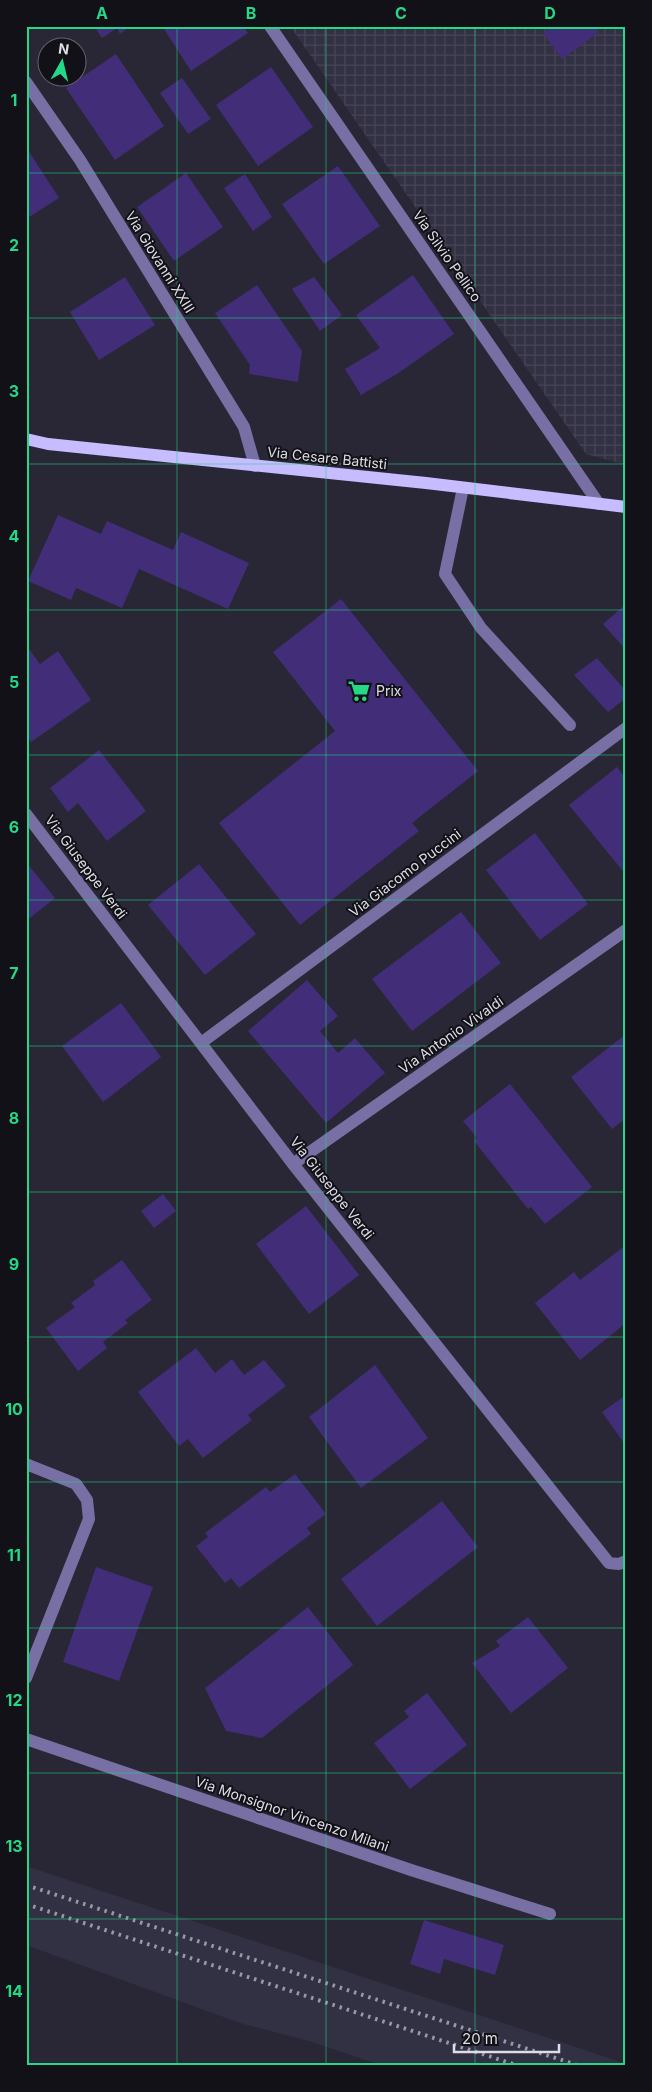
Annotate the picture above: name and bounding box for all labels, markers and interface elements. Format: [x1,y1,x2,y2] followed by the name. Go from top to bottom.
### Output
[96,3,108,23] text: A
[246,3,256,23] text: B
[395,3,407,23] text: C
[544,3,556,23] text: D
[38,38,88,88] north arrow
[57,39,70,58] text: N
[11,90,17,110] text: 1
[410,207,485,305] street label: Via Silvio Pellico
[122,208,199,316] street label: Via Giovanni XXIII
[9,235,19,255] text: 2
[9,381,19,401] text: 3
[266,443,388,472] street label: Via Cesare Battisti
[9,526,20,546] text: 4
[9,672,19,692] text: 5
[346,678,372,704] supermarket icon: Prix
[376,682,402,699] place label: Prix
[42,811,131,922] street label: Via Giuseppe Verdi
[9,817,19,837] text: 6
[345,825,464,920] street label: Via Giacomo Puccini
[9,963,19,983] text: 7
[395,992,506,1077] street label: Via Antonio Vivaldi
[9,1108,19,1128] text: 8
[287,1133,378,1243] street label: Via Giuseppe Verdi
[9,1254,19,1274] text: 9
[5,1399,23,1419] text: 10
[7,1545,21,1565] text: 11
[6,1690,22,1710] text: 12
[193,1772,391,1855] street label: Via Monsignor Vincenzo Milani
[5,1836,23,1856] text: 13
[5,1981,23,2001] text: 14
[454,2022,560,2054] scale bar
[462,2029,498,2048] text: 20 m

